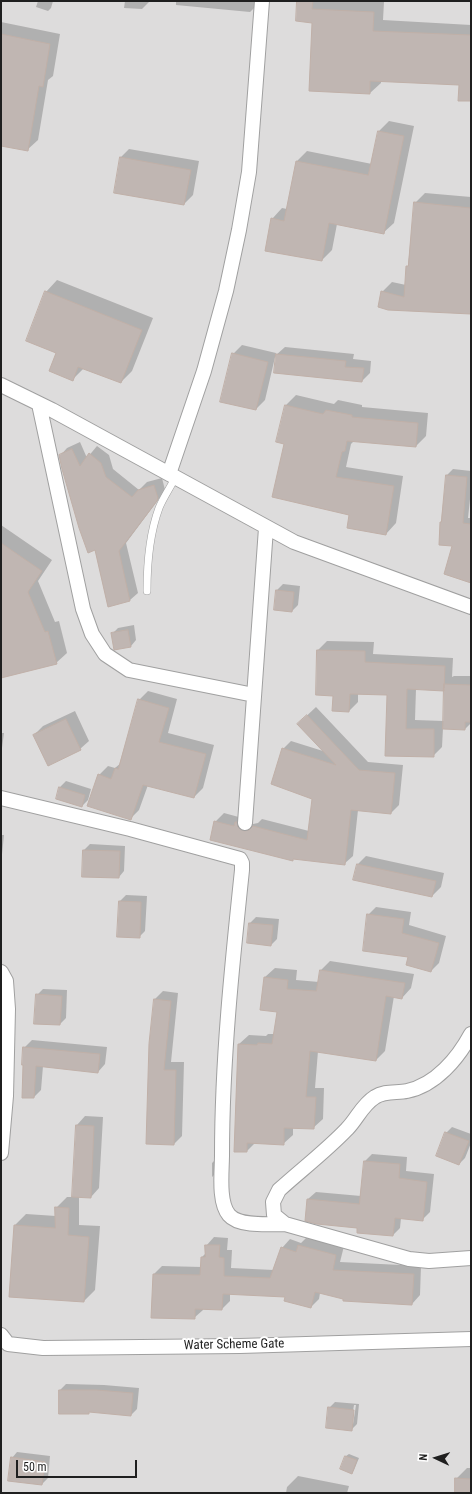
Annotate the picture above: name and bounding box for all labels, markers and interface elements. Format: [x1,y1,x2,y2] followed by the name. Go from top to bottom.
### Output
[184,1336,284,1354] street label: Water Scheme Gate
[416,1438,456,1478] north arrow
[18,1452,139,1478] scale bar
[417,1453,430,1461] text: N
[23,1460,47,1474] text: 50 m

